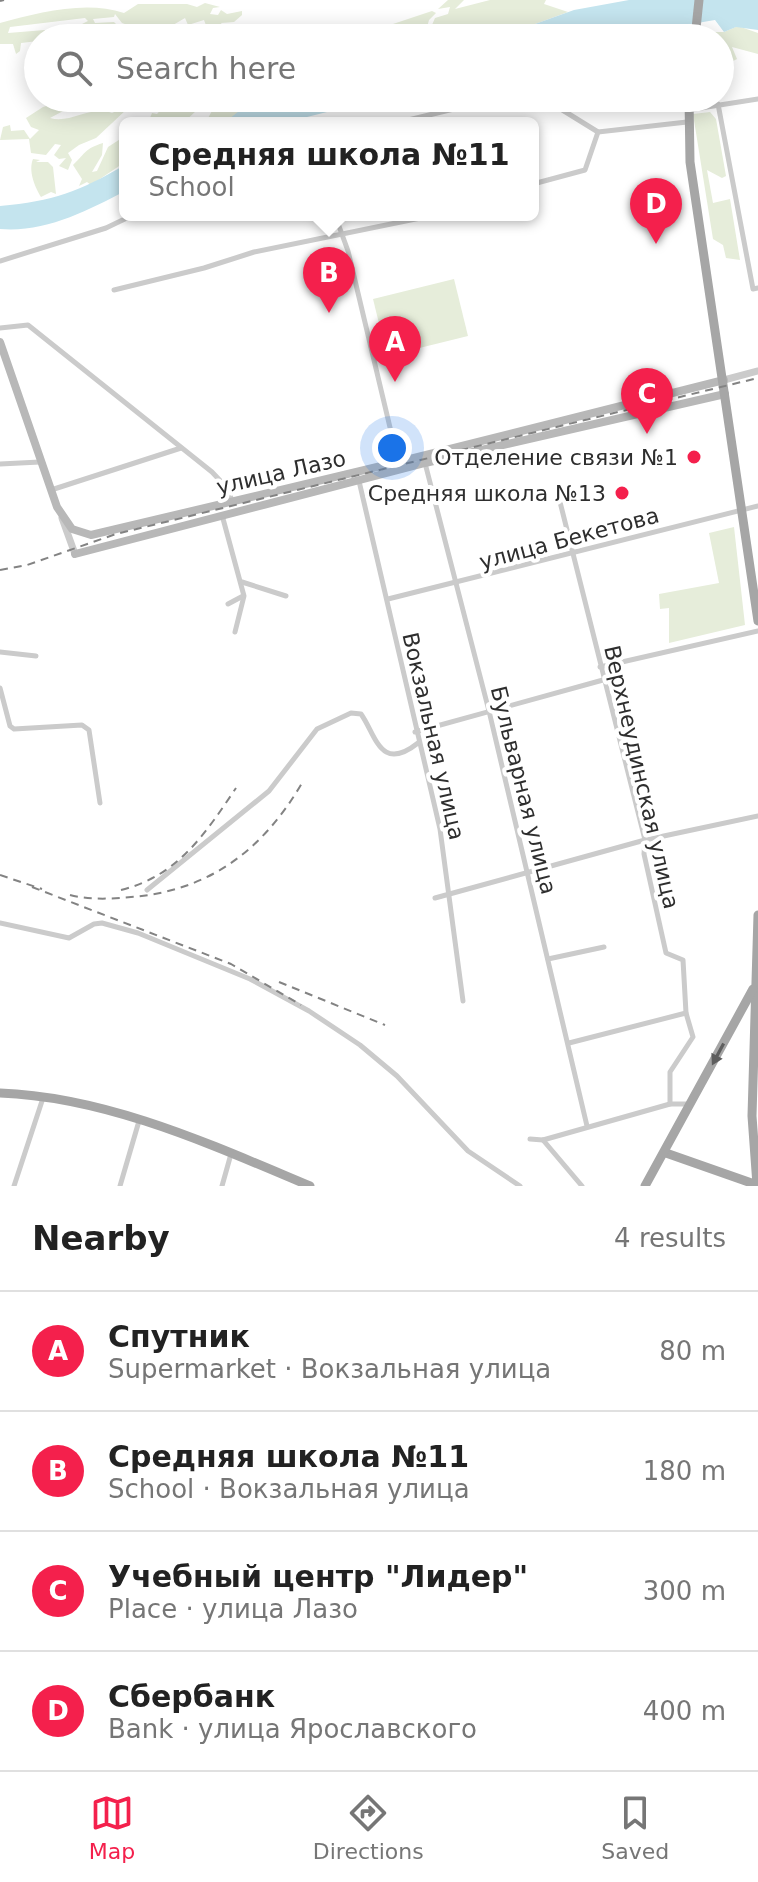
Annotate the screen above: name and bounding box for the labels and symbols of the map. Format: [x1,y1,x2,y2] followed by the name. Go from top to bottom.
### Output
[630,178,682,244] pin: D
[303,247,355,313] pin: B
[369,316,421,382] pin: A
[621,368,673,434] pin: C
[372,428,412,468] your location
[214,445,348,500] street label: улица Лазо
[434,445,678,470] place label: Отделение связи №1
[685,448,703,466] marker: Отделение связи №1
[368,481,606,506] place label: Средняя школа №13
[613,484,631,502] marker: Средняя школа №13
[477,502,662,574] street label: улица Бекетова
[397,630,470,842] street label: Вокзальная улица
[599,643,684,911] street label: Верхнеудинская улица
[486,684,561,897] street label: Бульварная улица
[711,1043,725,1066] one-way arrow

